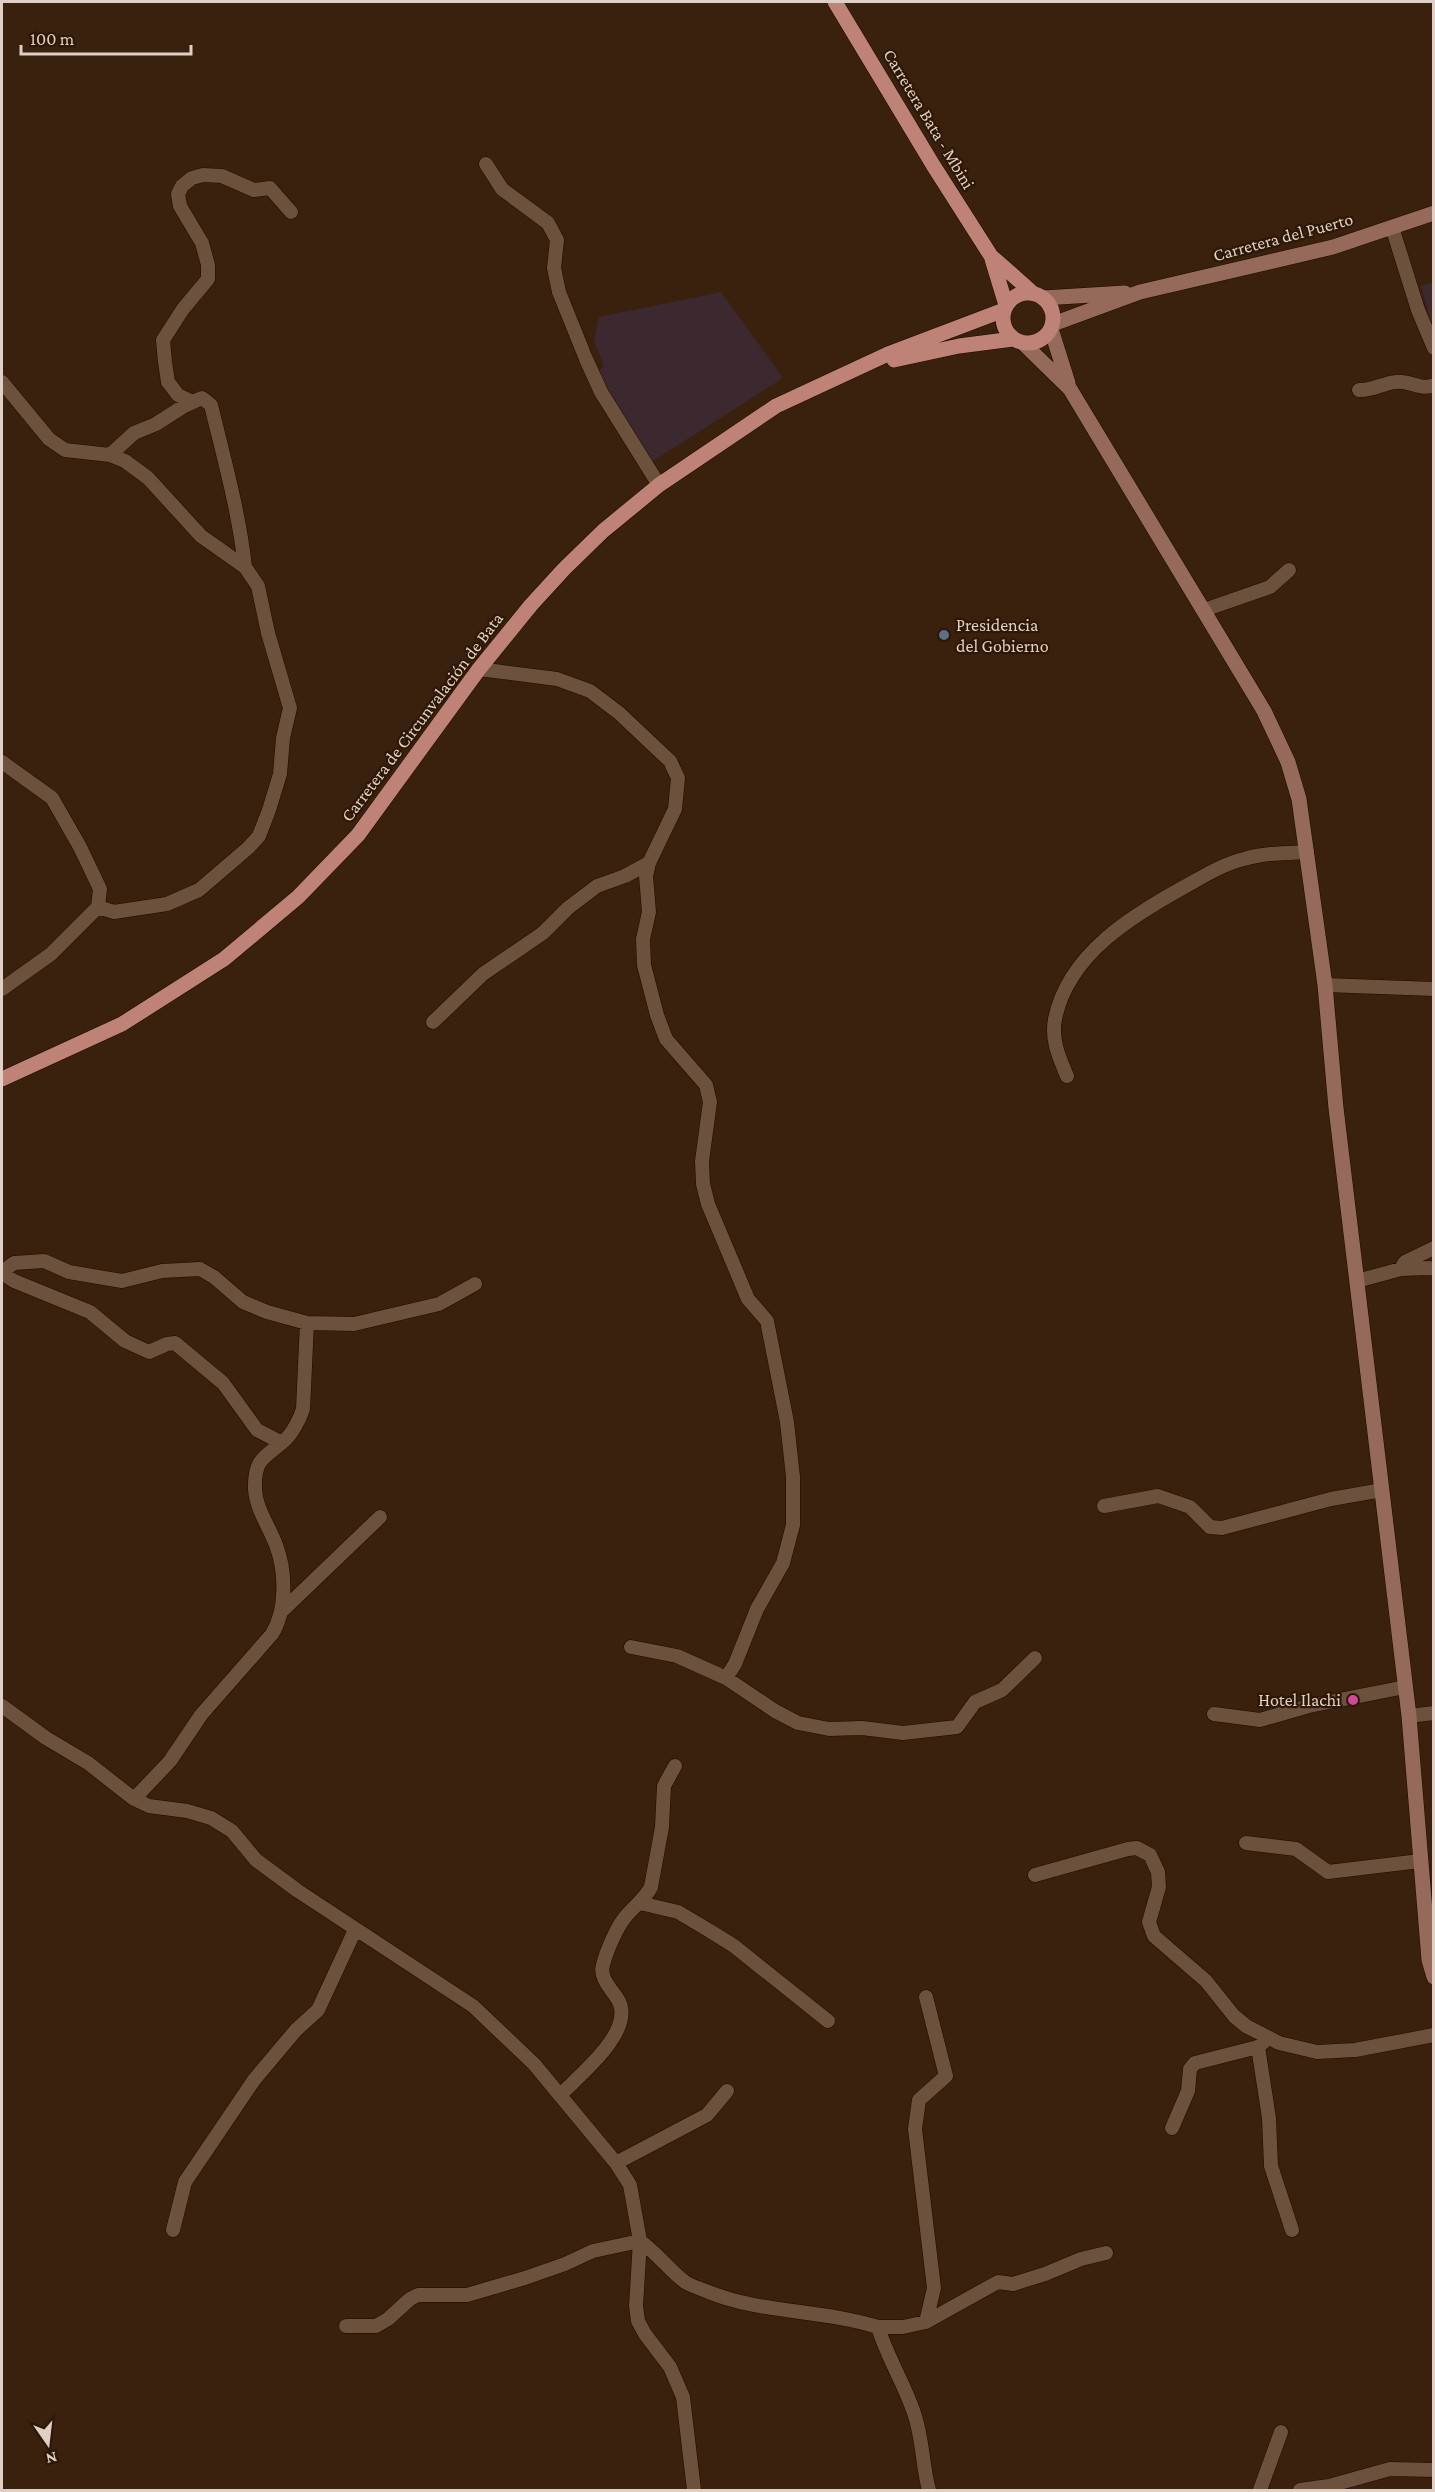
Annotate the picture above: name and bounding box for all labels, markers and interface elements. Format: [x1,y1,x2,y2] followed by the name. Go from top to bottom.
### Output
[21,18,190,56] scale bar
[30,29,75,49] text: 100 m
[879,45,979,193] street label: Carretera Bata - Mbini
[1211,209,1355,265] street label: Carretera del Puerto
[337,609,507,825] street label: Carretera de Circunvalación de Bata
[956,615,1049,656] place label: Presidencia del Gobierno
[937,628,951,642] marker: Presidencia del Gobierno
[1258,1690,1341,1710] place label: Hotel Ilachi
[1346,1693,1360,1707] marker: Hotel Ilachi
[18,2414,78,2474] north arrow
[44,2449,59,2468] text: N

